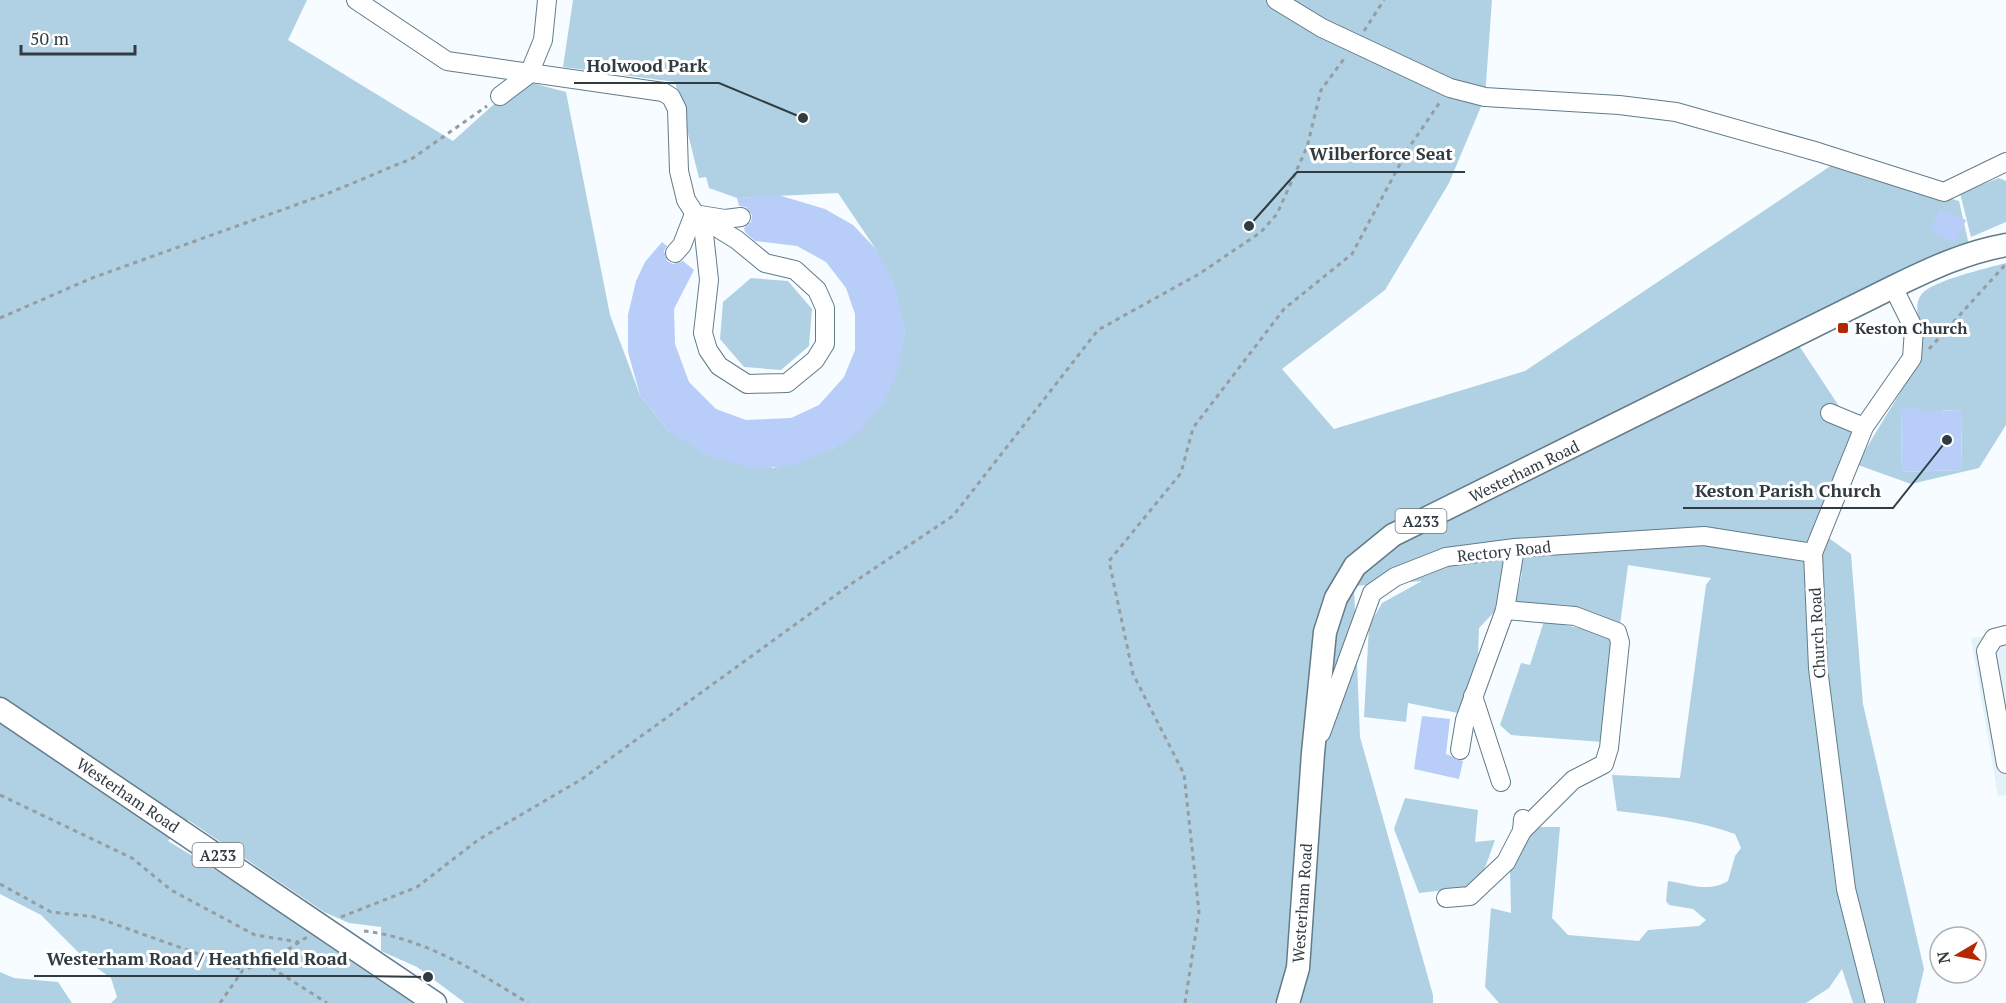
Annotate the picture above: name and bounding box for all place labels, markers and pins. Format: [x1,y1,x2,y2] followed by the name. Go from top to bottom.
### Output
[574,47,719,83] callout: Holwood Park
[1297,136,1465,172] callout: Wilberforce Seat
[1855,317,1968,339] place label: Keston Church
[1836,321,1850,335] marker: Keston Church
[1683,472,1893,508] callout: Keston Parish Church
[34,940,359,976] callout: Westerham Road / Heathfield Road

